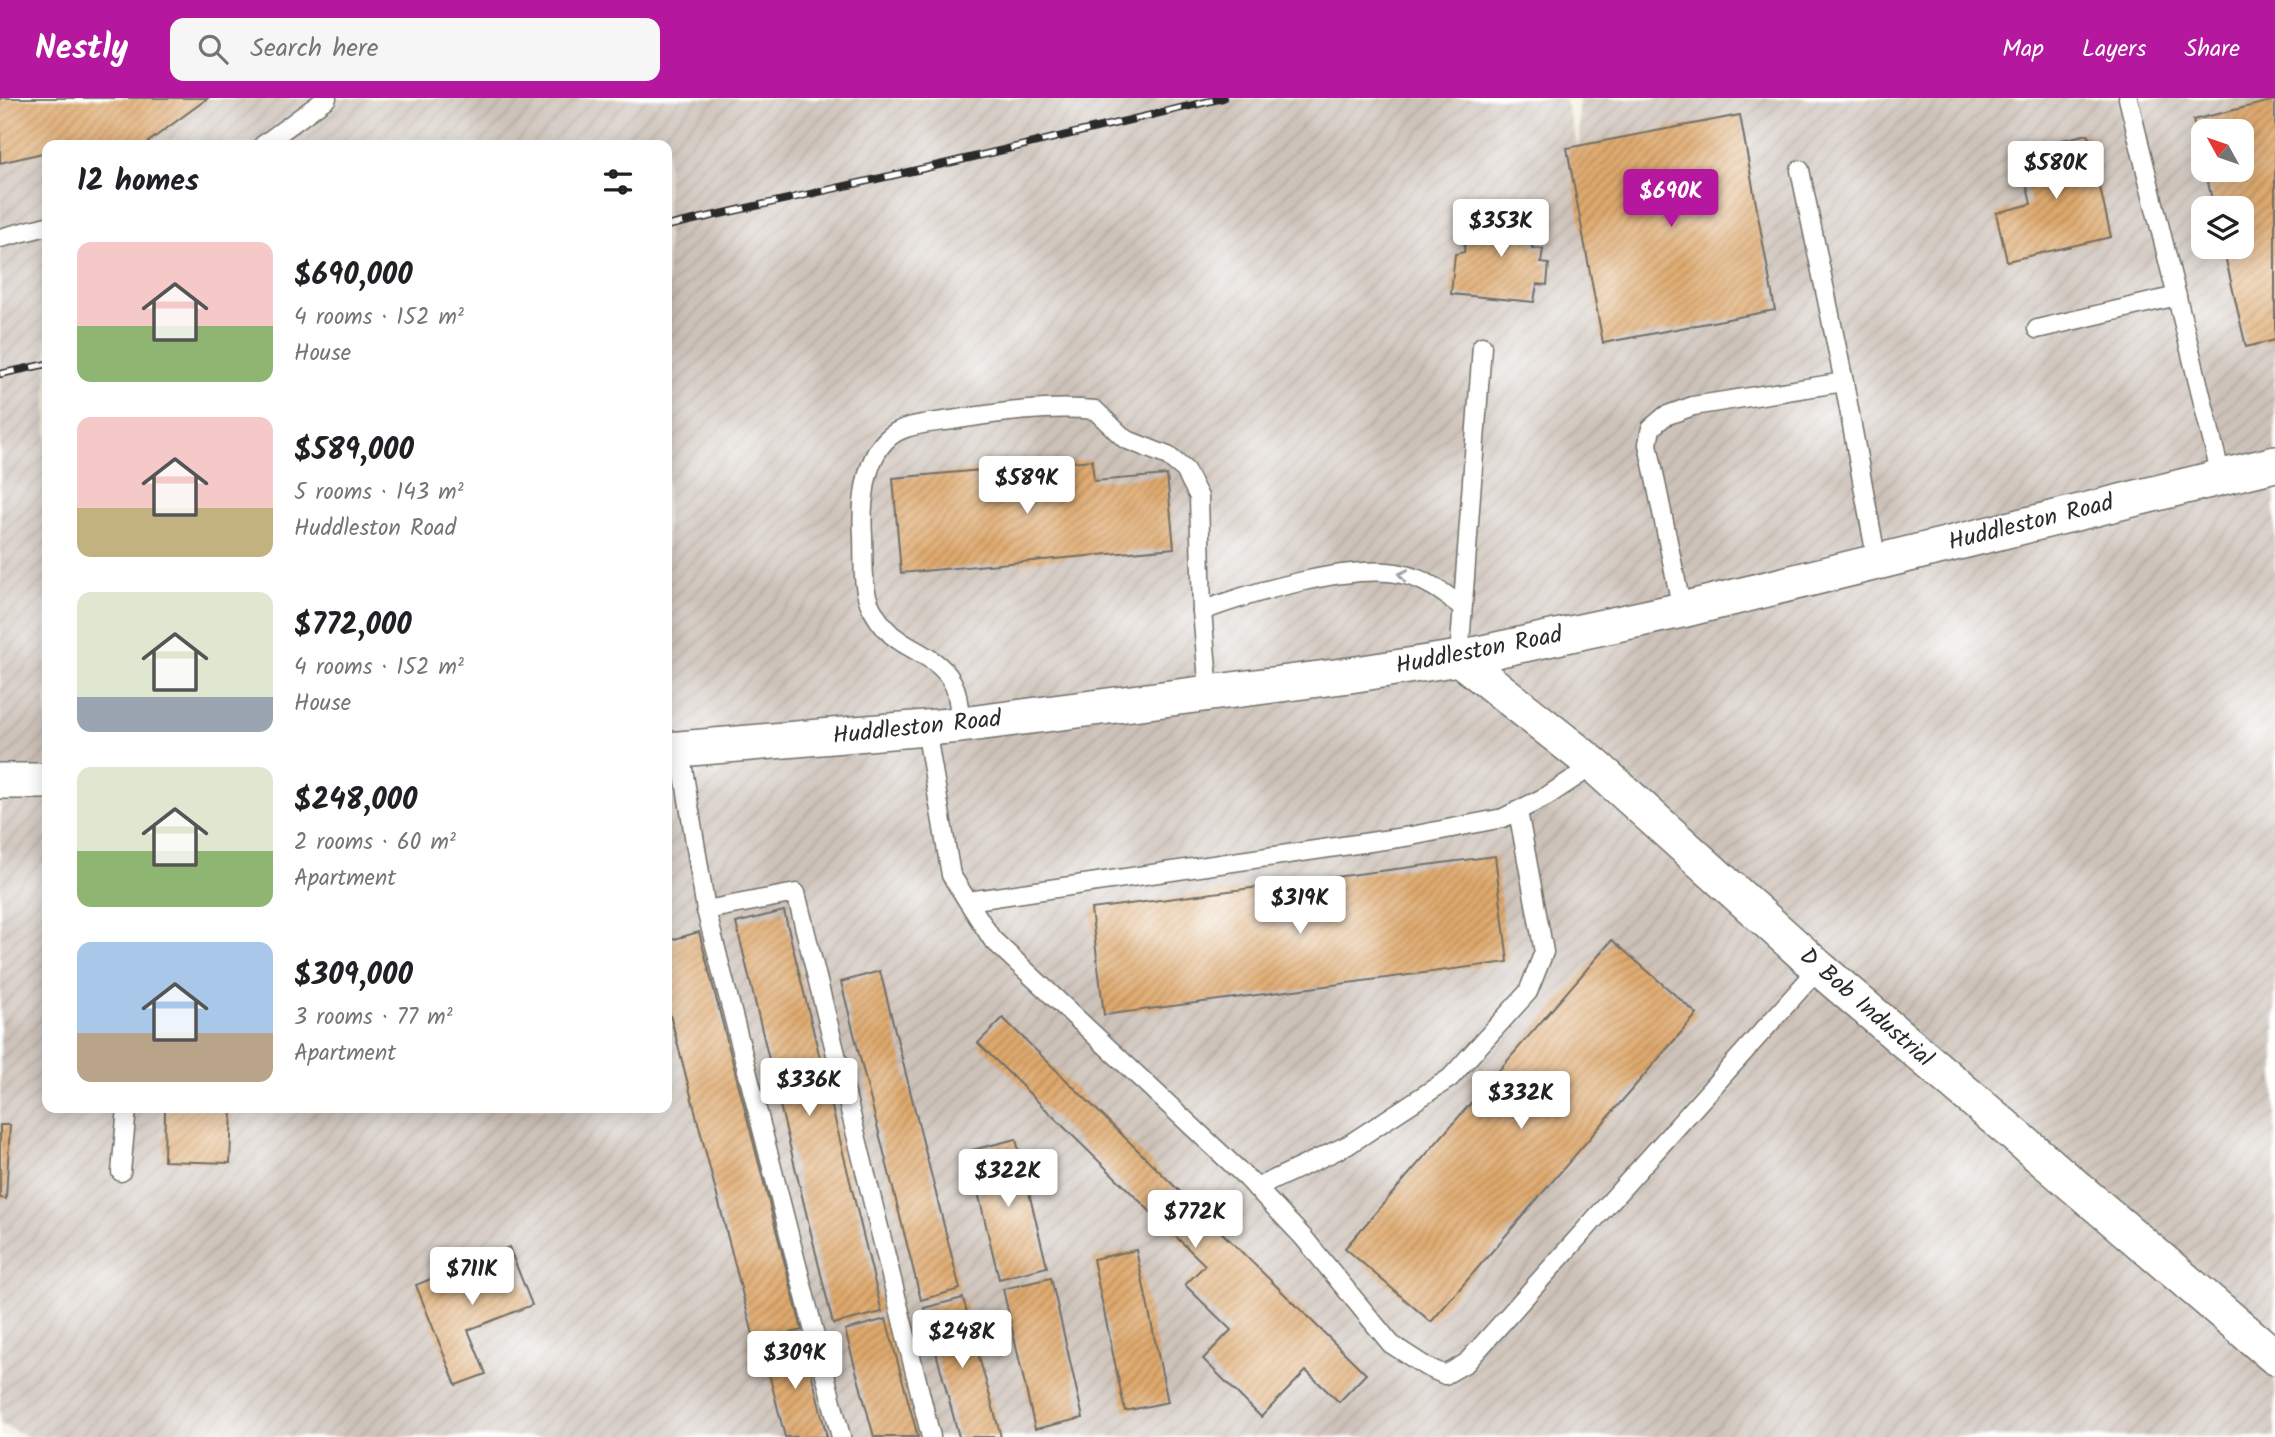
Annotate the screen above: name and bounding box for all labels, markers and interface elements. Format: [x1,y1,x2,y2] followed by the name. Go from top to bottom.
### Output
[170,18,660,81] search box
[35,23,128,76] text: Nestly
[250,28,378,70] text: Search here
[194,30,232,68] icon: search
[2002,30,2044,69] text: Map
[2082,30,2146,69] text: Layers
[2184,30,2240,69] text: Share
[2191,119,2254,182] north arrow
[2191,119,2254,259] map controls
[2007,141,2105,201] pin: $580K
[2024,146,2088,182] text: $580K
[77,158,199,206] text: 12 homes
[599,163,637,201] icon: filters
[1622,170,1720,229] pin: $690K
[1639,174,1703,210] text: $690K
[2191,196,2254,259] button: layers
[1452,200,1550,259] pin: $353K
[1469,204,1533,240] text: $353K
[294,252,413,300] text: $690,000
[133,270,217,354] icon: home
[294,300,464,336] text: 4 rooms · 152 m²
[294,336,351,372] text: House
[294,427,414,475] text: $589,000
[133,445,217,529] icon: home
[978,456,1076,516] pin: $589K
[995,461,1059,497] text: $589K
[294,475,464,511] text: 5 rooms · 143 m²
[1944,483,2119,562] street label: Huddleston Road
[294,511,456,547] text: Huddleston Road
[1397,569,1409,584] one-way arrow
[294,602,412,650] text: $772,000
[1392,616,1567,686] street label: Huddleston Road
[133,620,217,704] icon: home
[294,650,464,686] text: 4 rooms · 152 m²
[294,686,351,722] text: House
[831,700,1004,756] street label: Huddleston Road
[294,777,417,825] text: $248,000
[133,795,217,879] icon: home
[294,825,456,861] text: 2 rooms · 60 m²
[294,861,396,897] text: Apartment
[1251,876,1349,936] pin: $319K
[1271,881,1329,917] text: $319K
[1790,938,1942,1078] street label: D Bob Industrial
[294,952,413,1000] text: $309,000
[133,970,217,1054] icon: home
[294,1000,453,1036] text: 3 rooms · 77 m²
[294,1036,396,1072] text: Apartment
[760,1058,858,1118] pin: $336K
[776,1063,842,1099] text: $336K
[1472,1072,1570,1131] pin: $332K
[1488,1076,1554,1112] text: $332K
[959,1150,1057,1209] pin: $322K
[975,1154,1041,1190] text: $322K
[1146,1190,1244,1250] pin: $772K
[1164,1195,1226,1231] text: $772K
[423,1248,521,1307] pin: $711K
[446,1252,498,1288] text: $711K
[913,1310,1011,1370] pin: $248K
[929,1315,995,1351] text: $248K
[746,1332,844,1391] pin: $309K
[763,1336,827,1372] text: $309K

